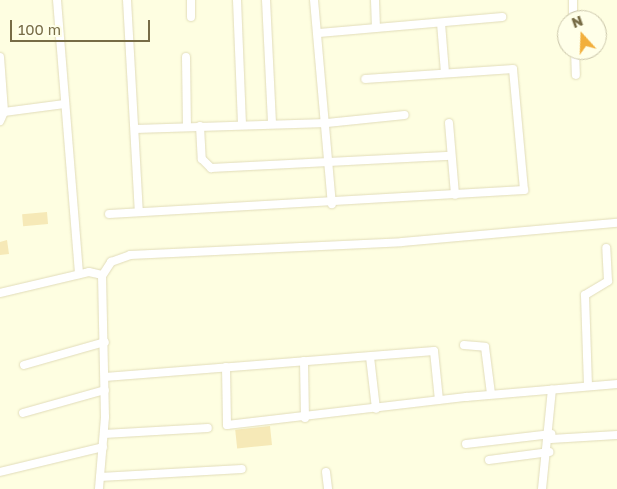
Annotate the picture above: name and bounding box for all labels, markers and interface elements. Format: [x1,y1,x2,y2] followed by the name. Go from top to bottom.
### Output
[12,10,152,42] scale bar
[557,10,607,60] north arrow
[569,12,585,31] text: N
[18,20,61,38] text: 100 m

